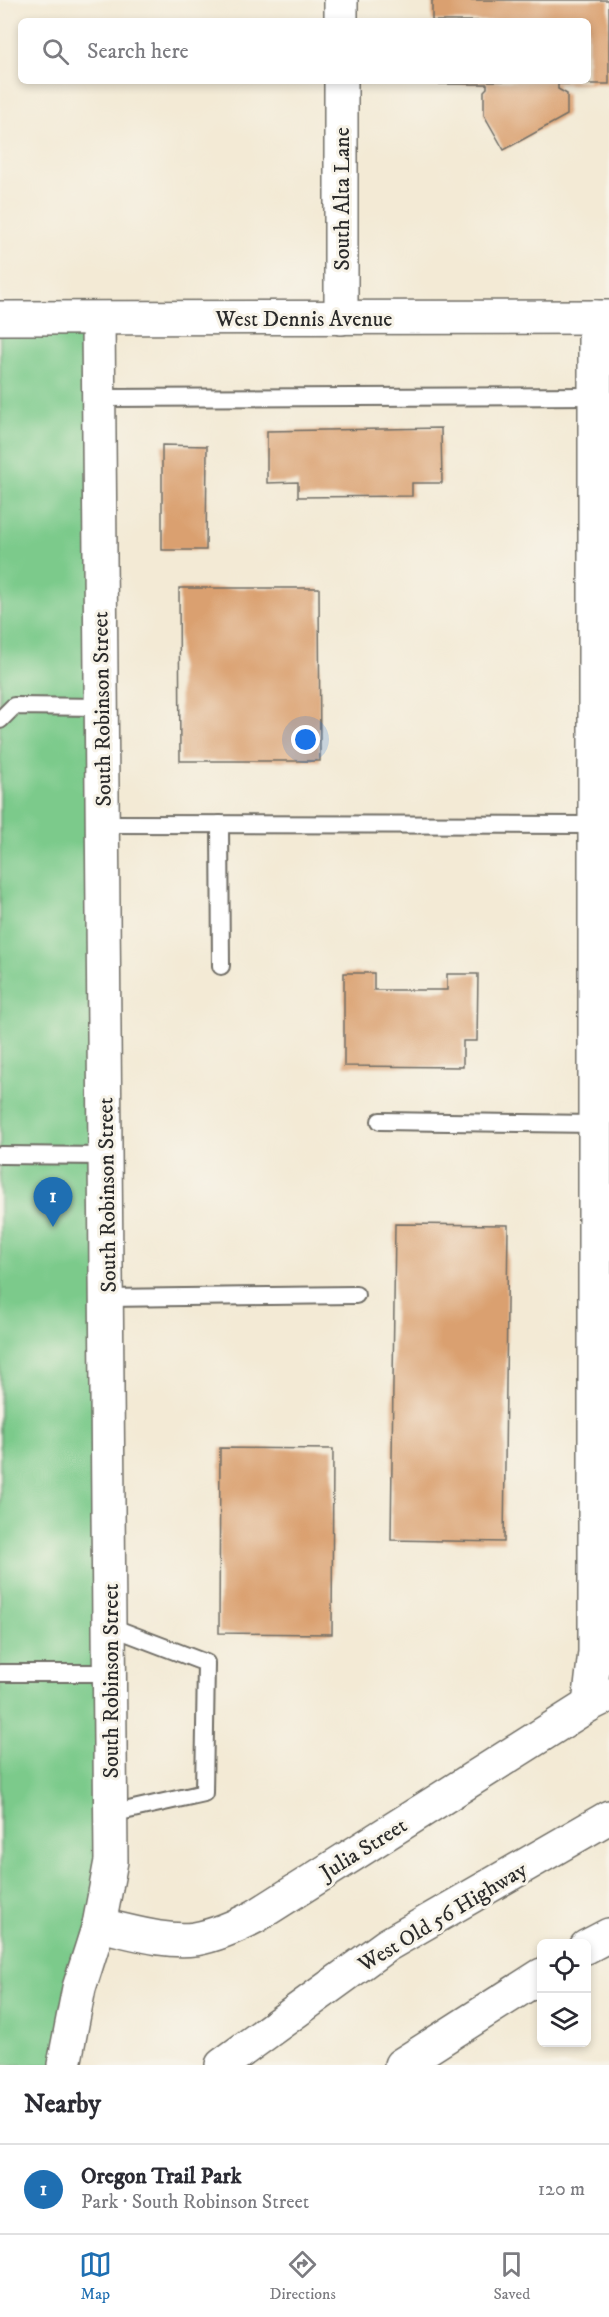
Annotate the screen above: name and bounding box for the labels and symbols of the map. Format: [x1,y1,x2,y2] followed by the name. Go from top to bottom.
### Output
[329,127,356,271] street label: South Alta Lane
[215,306,392,333] street label: West Dennis Avenue
[87,611,118,807] street label: South Robinson Street
[291,725,320,754] your location
[92,1097,123,1293] street label: South Robinson Street
[34,1178,72,1227] pin: 1
[98,1583,125,1779] street label: South Robinson Street
[314,1812,412,1888] street label: Julia Street
[353,1856,533,1979] street label: West Old 56 Highway

